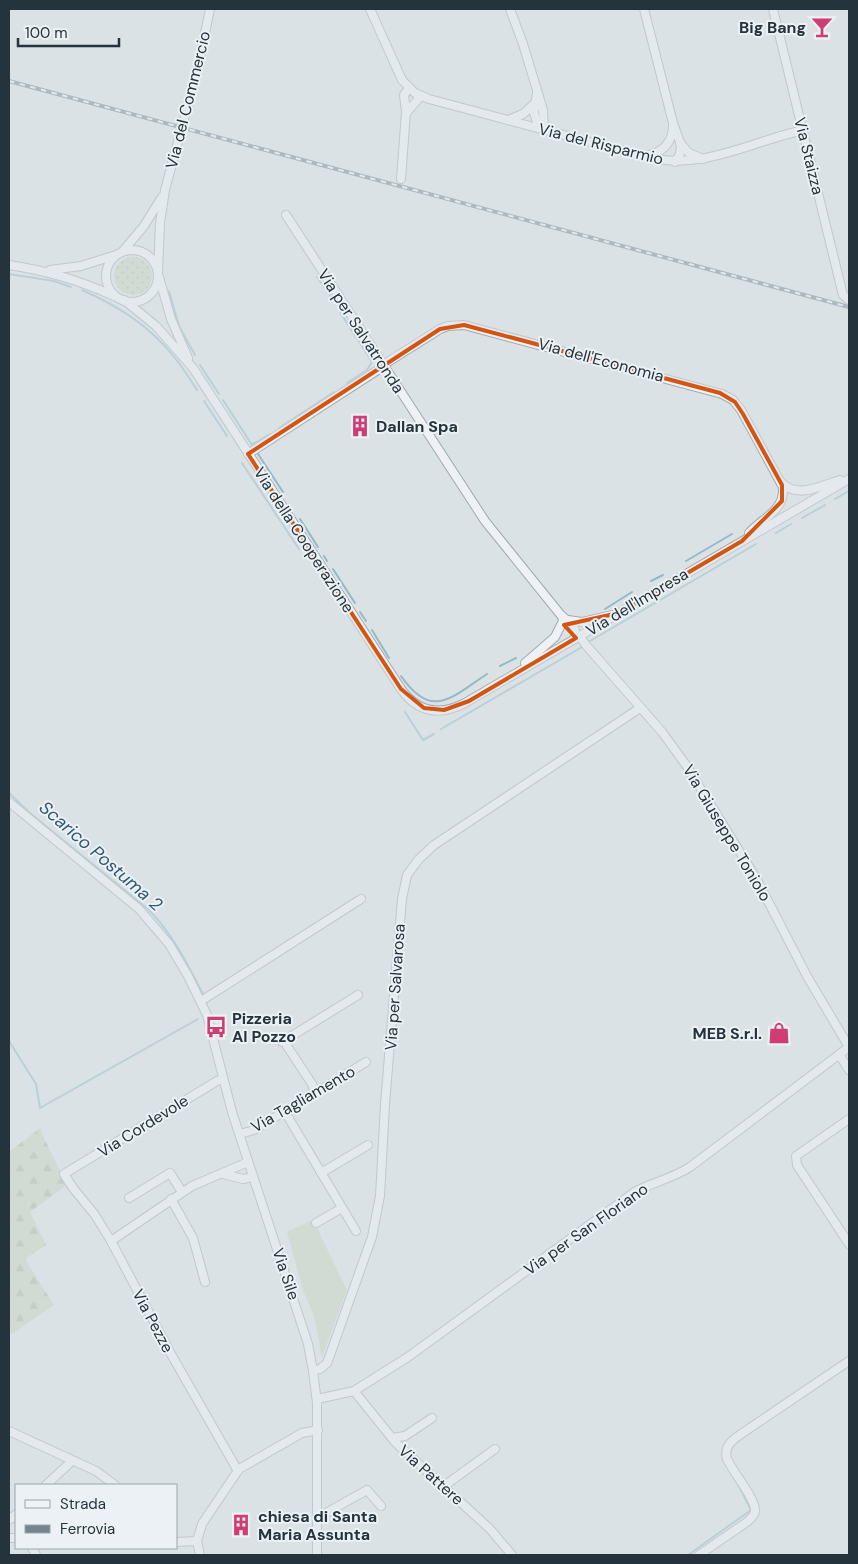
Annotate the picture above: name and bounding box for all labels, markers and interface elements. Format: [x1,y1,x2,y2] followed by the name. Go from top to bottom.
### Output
[809,14,835,40] bar icon: Big Bang
[18,15,119,47] scale bar
[739,17,806,38] place label: Big Bang
[25,23,68,43] text: 100 m
[161,29,215,171] street label: Via del Commercio
[789,115,829,197] street label: Via Staizza
[536,118,666,170] street label: Via del Risparmio
[313,265,409,397] street label: Via per Salvatronda
[536,333,666,387] street label: Via dell'Economia
[347,413,373,439] building icon: Dallan Spa
[376,416,458,437] place label: Dallan Spa
[249,463,359,617] street label: Via della Cooperazione
[582,563,692,641] street label: Via dell'Impresa
[678,761,776,905] street label: Via Giuseppe Toniolo
[34,796,168,916] water label: Scarico Postuma 2
[380,923,410,1051] street label: Via per Salvarosa
[232,1008,296,1047] place label: Pizzeria Al Pozzo
[203,1014,229,1040] bus stop icon: Pizzeria Al Pozzo
[766,1020,792,1046] shop icon: MEB S.r.l.
[693,1023,762,1044] place label: MEB S.r.l.
[247,1061,359,1137] street label: Via Tagliamento
[94,1090,192,1162] street label: Via Cordevole
[520,1178,652,1280] street label: Via per San Floriano
[267,1245,305,1303] street label: Via Sile
[127,1286,179,1356] street label: Via Pezze
[394,1440,468,1510] street label: Via Pattere
[15,1484,178,1549] legend
[60,1494,106,1514] text: Strada
[258,1506,377,1545] place label: chiesa di Santa Maria Assunta
[228,1512,254,1538] building icon: chiesa di Santa Maria Assunta
[60,1519,115,1539] text: Ferrovia

